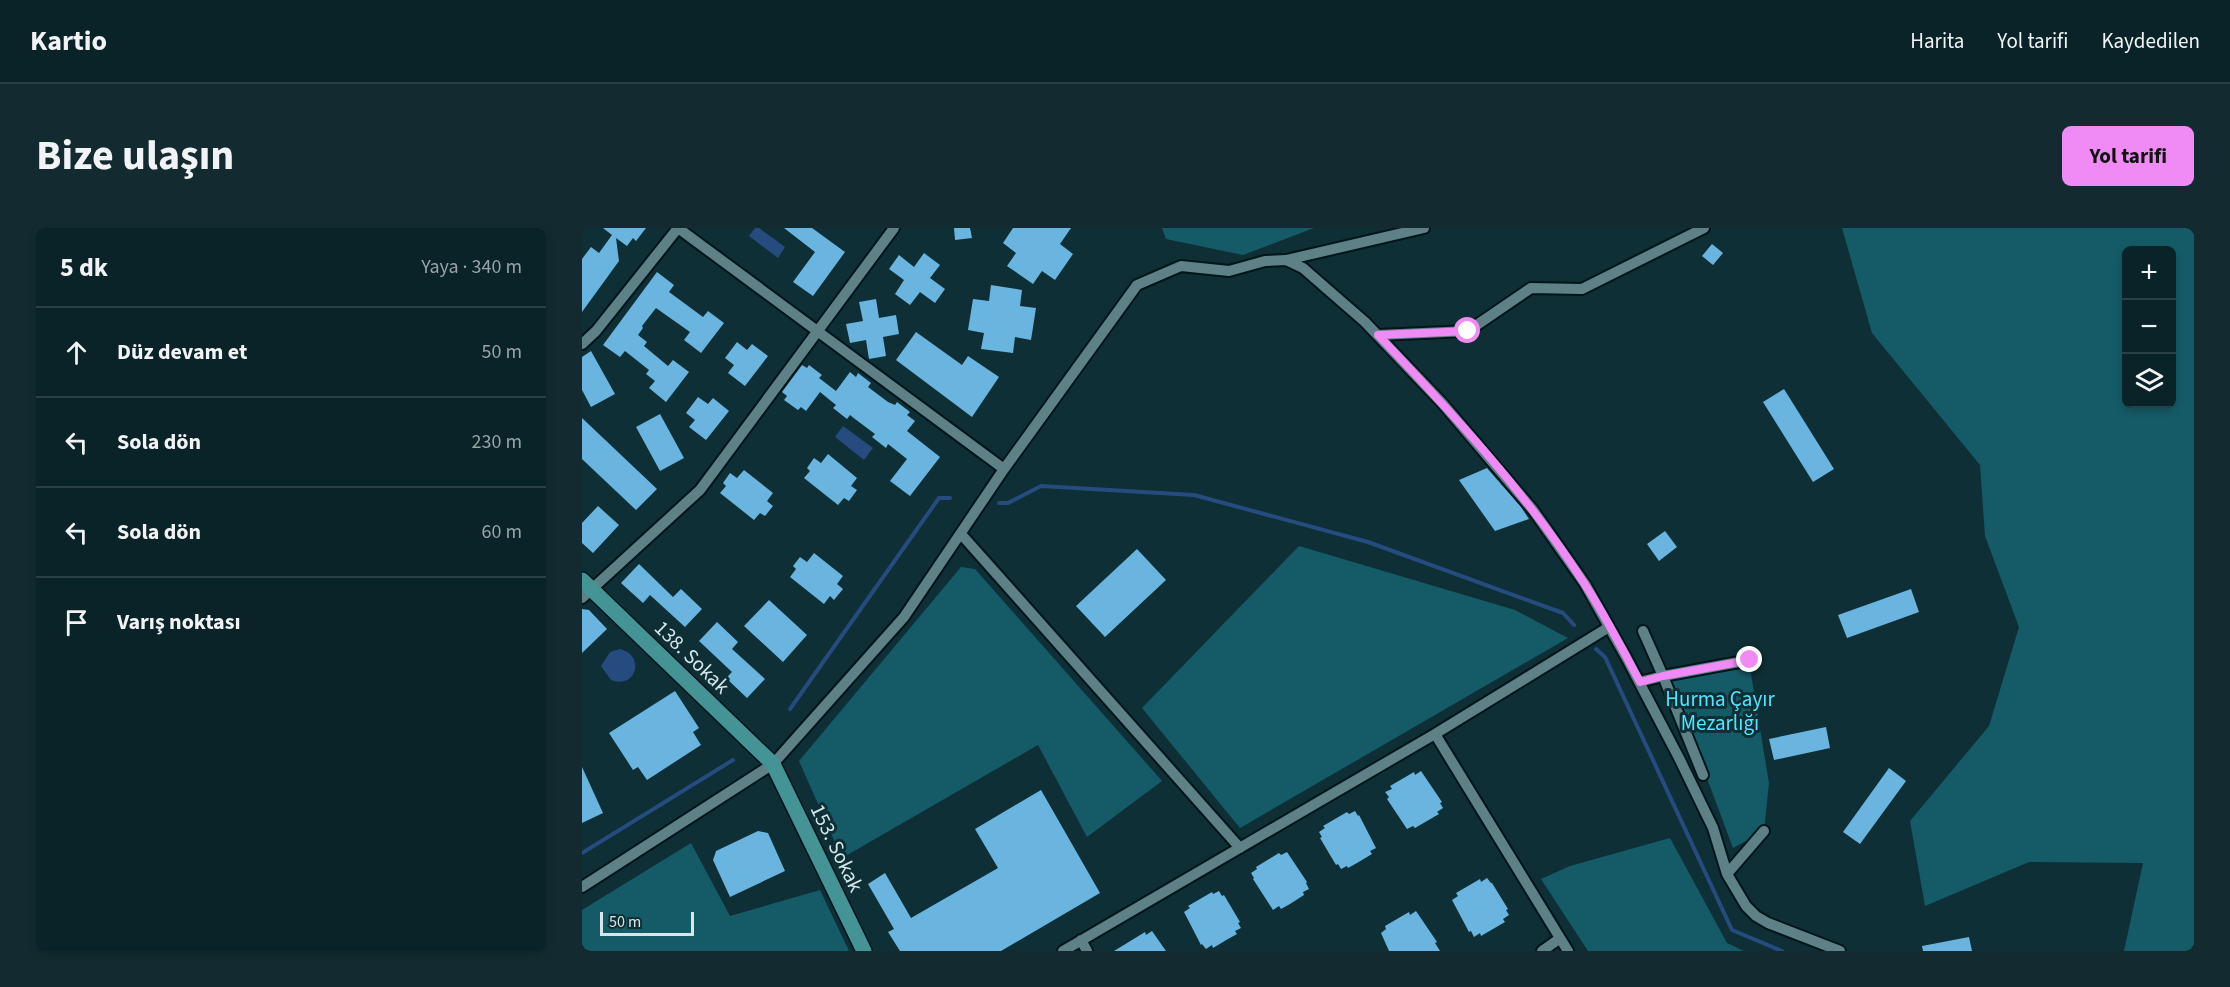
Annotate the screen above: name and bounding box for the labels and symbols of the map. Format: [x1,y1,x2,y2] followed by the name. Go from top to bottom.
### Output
[1454,317,1480,343] route start
[648,613,737,701] street label: 138. Sokak
[1736,646,1762,672] route end
[1665,684,1775,738] park label: Hurma Çayır Mezarlığı
[803,799,871,898] street label: 153. Sokak
[600,909,694,936] scale bar

